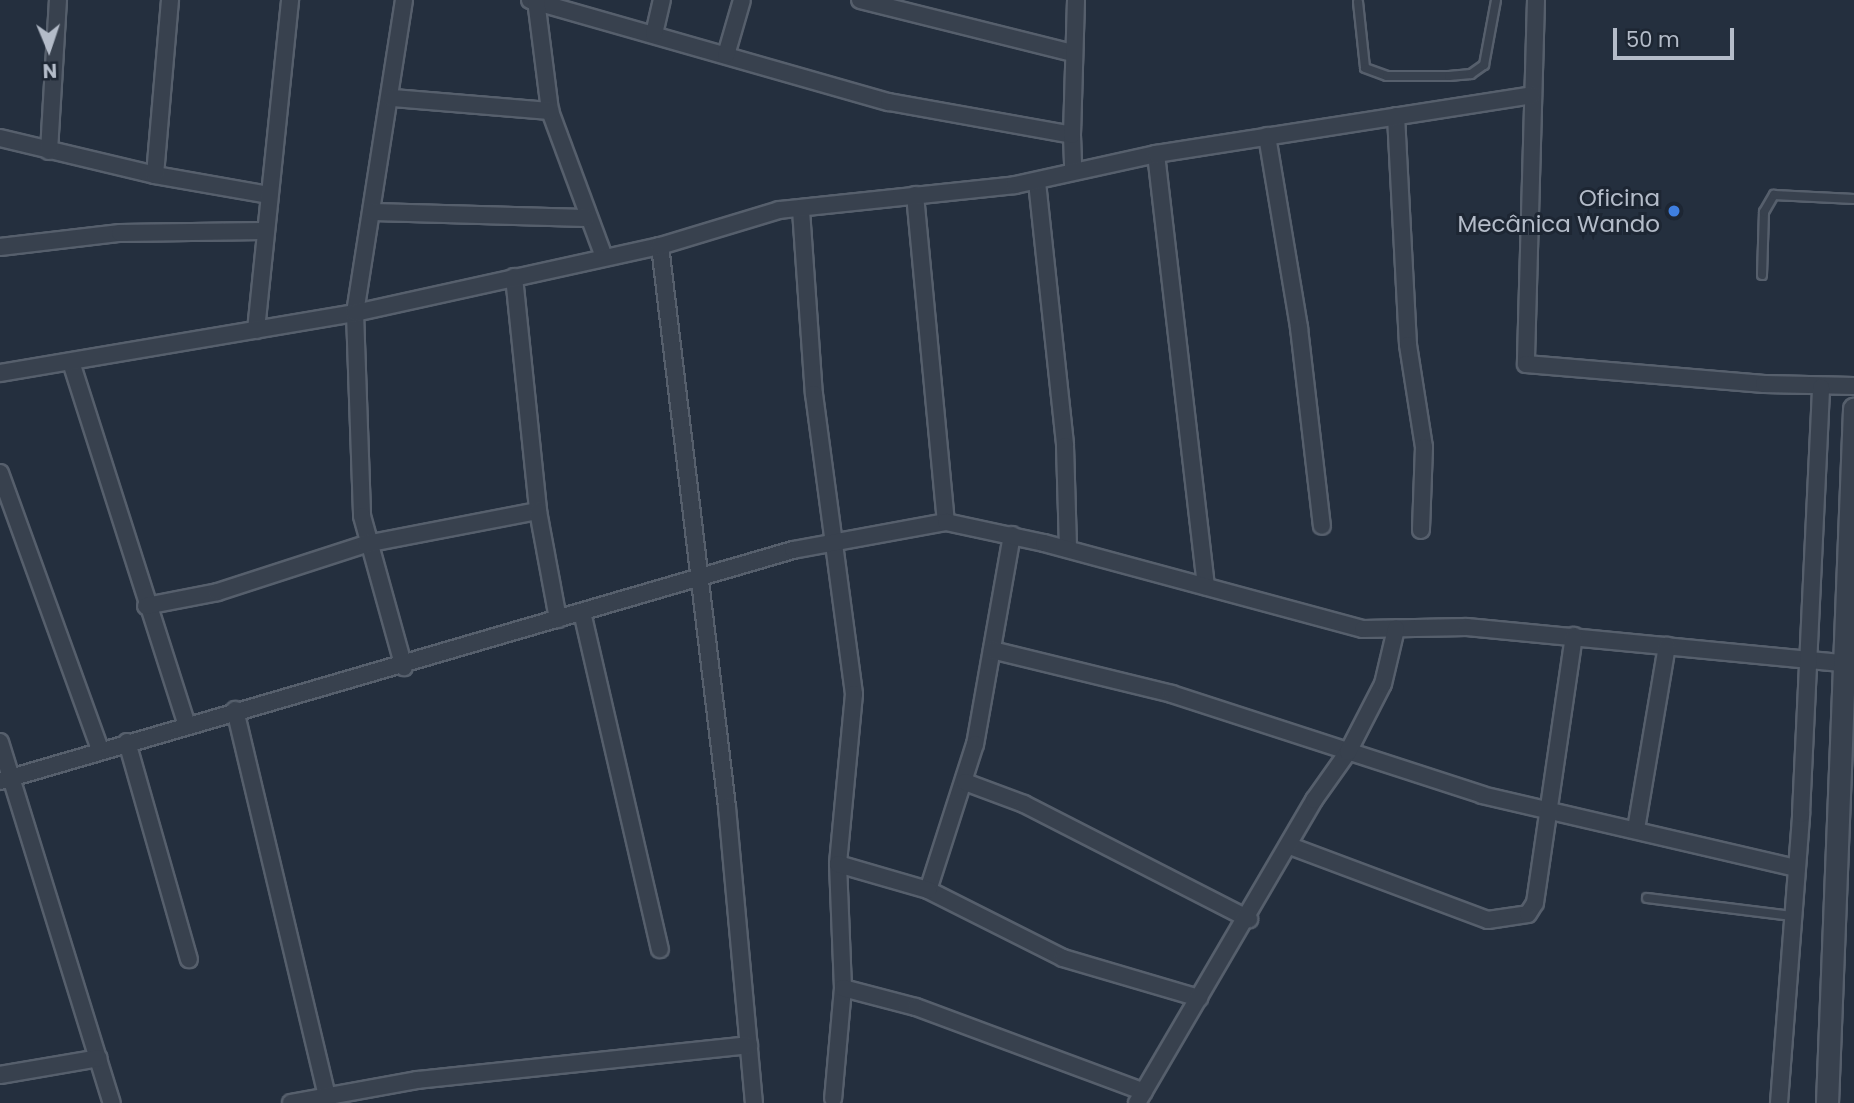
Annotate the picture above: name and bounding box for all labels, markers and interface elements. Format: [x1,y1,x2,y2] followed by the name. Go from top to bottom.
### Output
[14,14,84,84] north arrow
[1616,14,1737,58] scale bar
[1626,25,1680,54] text: 50 m
[42,57,57,84] text: N
[1457,184,1660,238] place label: Oficina Mecânica Wando
[1666,203,1682,219] marker: Oficina Mecânica Wando

